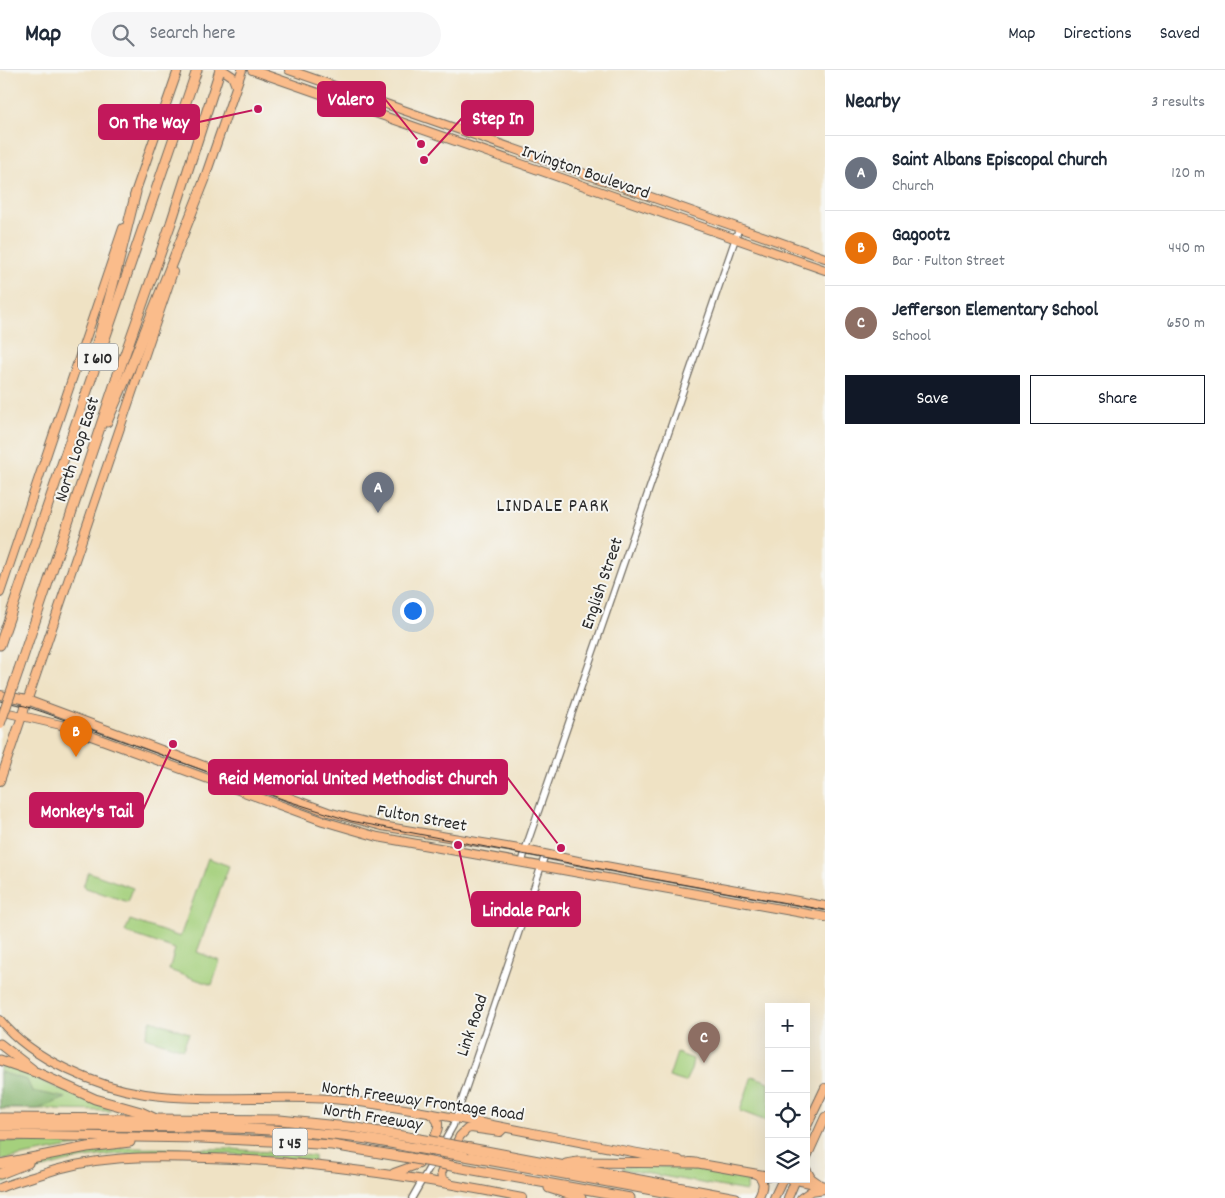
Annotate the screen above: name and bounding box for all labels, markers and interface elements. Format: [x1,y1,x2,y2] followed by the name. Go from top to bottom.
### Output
[91,12,441,57] search box
[25,18,61,52] text: Map
[109,21,137,49] icon: search
[149,21,235,48] text: Search here
[1008,22,1035,47] text: Map
[1063,22,1132,47] text: Directions
[1160,22,1200,47] text: Saved
[318,82,385,116] callout: Valero
[328,88,375,115] text: Valero
[845,88,900,118] text: Nearby
[1151,91,1205,114] text: 3 results
[462,101,533,135] callout: Step In
[99,105,199,139] callout: On The Way
[472,107,524,134] text: Step In
[109,111,191,138] text: On The Way
[518,140,653,207] street label: Irvington Boulevard
[892,148,1107,175] text: Saint Albans Episcopal Church
[857,162,865,185] text: A
[1171,162,1205,185] text: 120 m
[892,175,934,198] text: Church
[892,223,950,250] text: Gagootz
[857,237,865,260] text: B
[1168,237,1205,260] text: 440 m
[892,250,1005,273] text: Bar · Fulton Street
[892,298,1098,325] text: Jefferson Elementary School
[857,312,865,335] text: C
[1166,312,1205,335] text: 650 m
[892,325,931,348] text: School
[78,344,118,370] road number: I 610
[845,375,1020,424] button: Save
[1030,375,1205,424] button: Share
[50,394,107,506] street label: North Loop East
[362,472,394,513] pin: A
[496,494,610,521] district label: LINDALE PARK
[576,534,631,633] street label: English Street
[400,598,426,624] your location
[60,716,92,757] pin: B
[209,760,507,794] callout: Reid Memorial United Methodist Church
[219,767,498,794] text: Reid Memorial United Methodist Church
[30,793,143,827] callout: Monkey's Tail
[375,799,469,840] street label: Fulton Street
[41,800,134,827] text: Monkey's Tail
[472,892,580,926] callout: Lindale Park
[482,899,570,926] text: Lindale Park
[451,991,496,1060] street label: Link Road
[765,1003,810,1183] map controls
[765,1003,810,1048] button: +
[688,1022,720,1063] pin: C
[765,1048,810,1093] button: −
[320,1075,526,1125] street label: North Freeway Frontage Road
[765,1093,810,1138] button: locate
[322,1097,424,1135] street label: North Freeway
[272,1128,308,1156] road number: I 45
[765,1138,810,1183] button: layers

